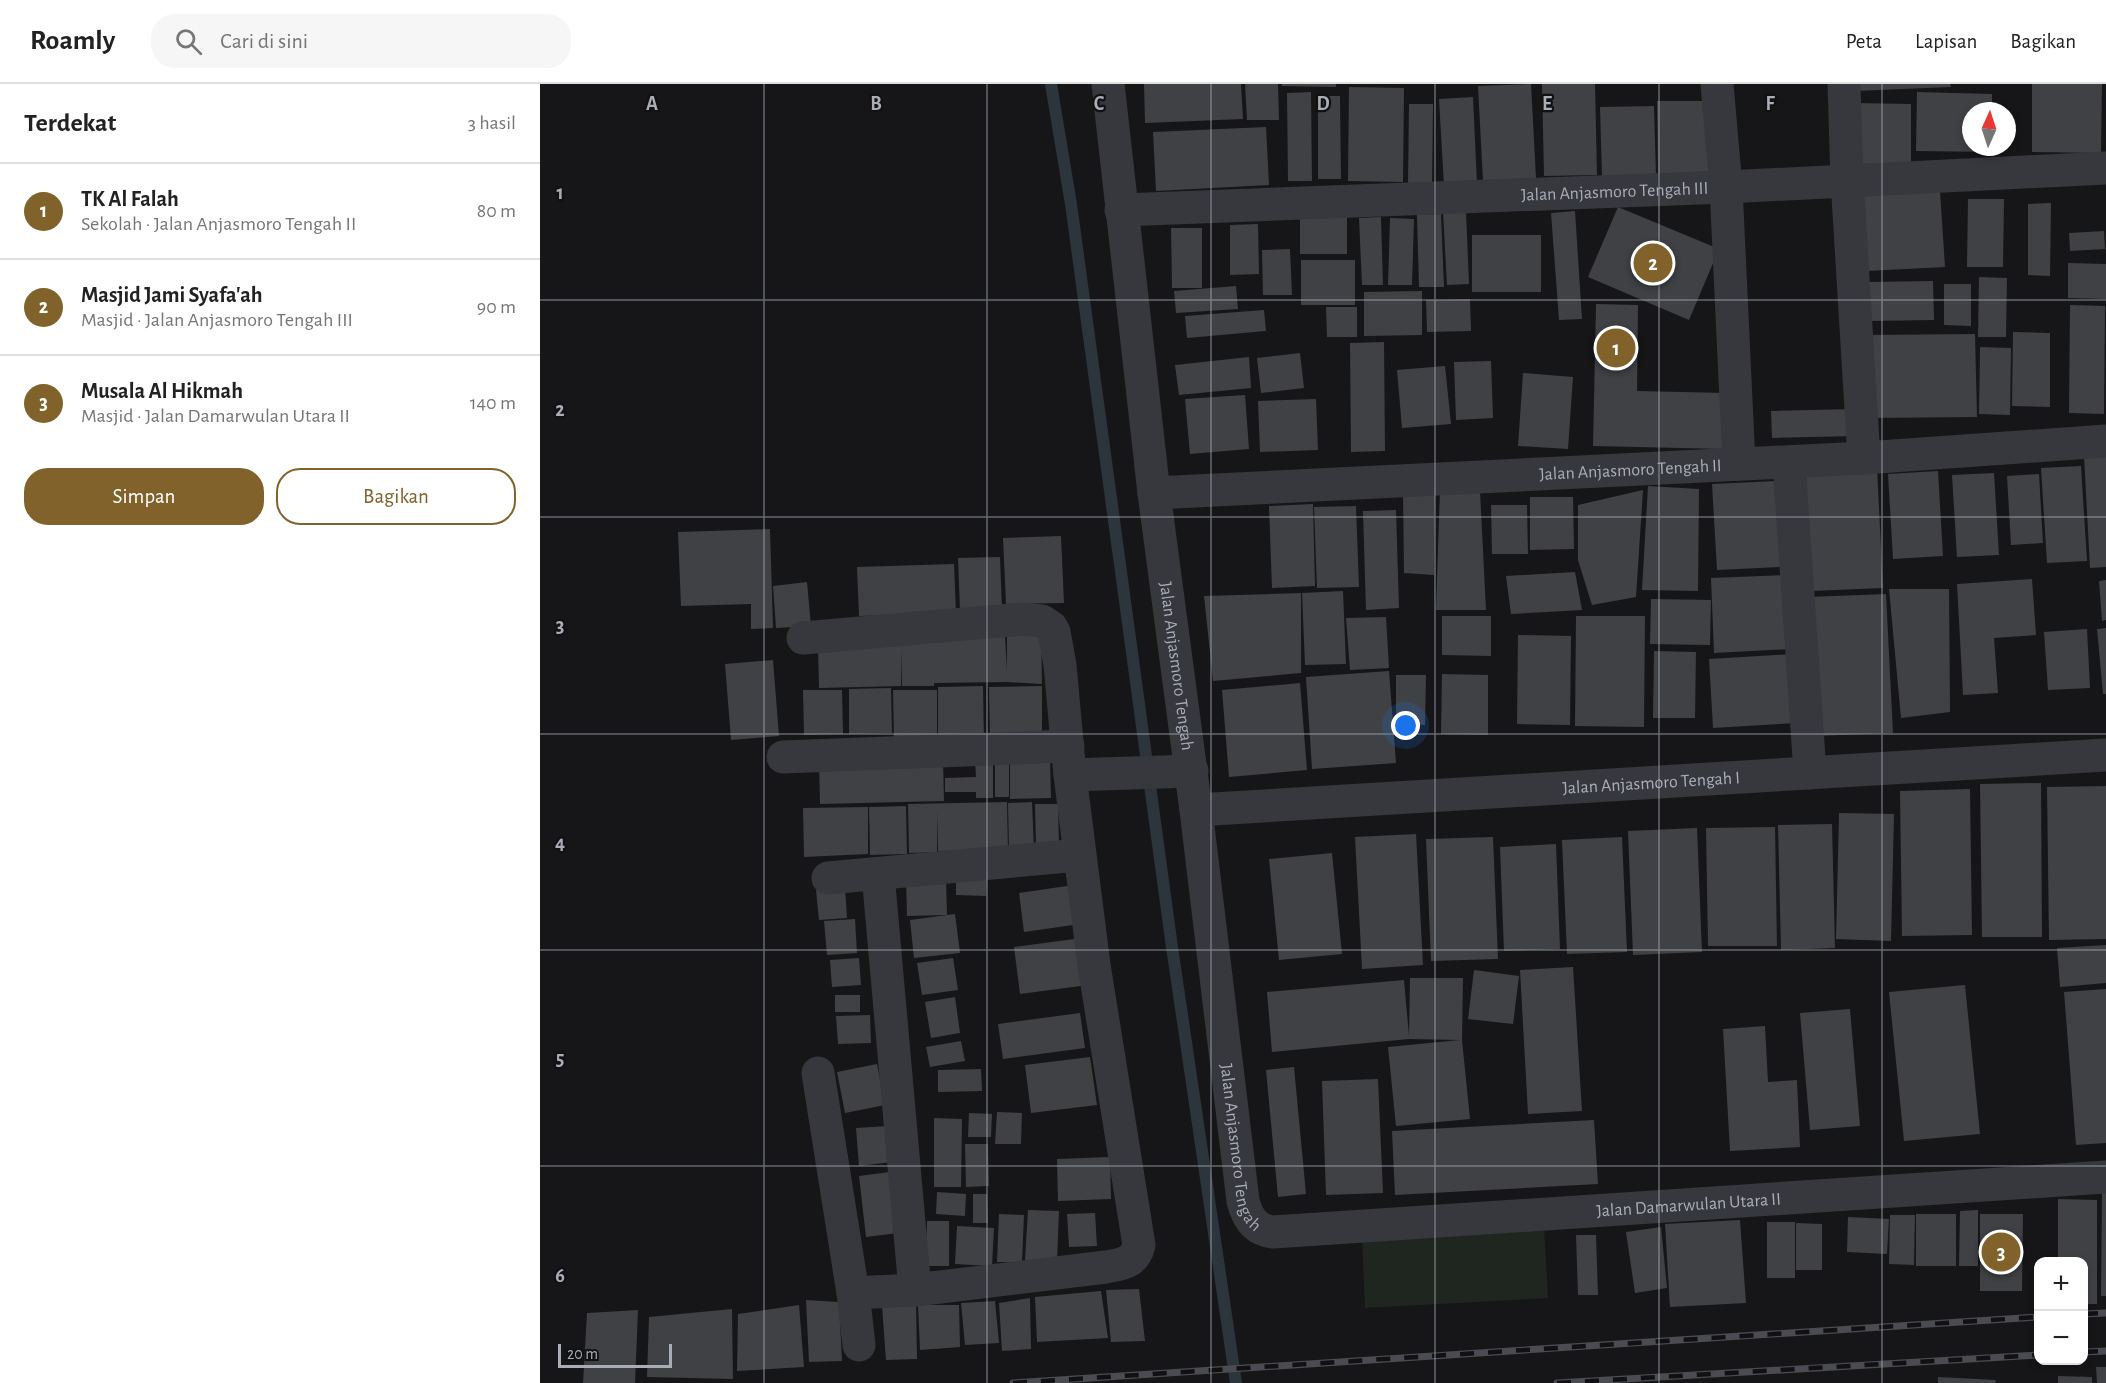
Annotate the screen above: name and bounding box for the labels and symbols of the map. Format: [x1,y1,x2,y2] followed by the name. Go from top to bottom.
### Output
[646,94,658,114] text: A
[870,94,882,114] text: B
[1094,94,1105,114] text: C
[1316,94,1330,114] text: D
[1542,94,1552,114] text: E
[1765,94,1775,114] text: F
[1962,102,2016,156] north arrow
[1521,180,1709,205] street label: Jalan Anjasmoro Tengah III
[556,183,564,203] text: 1
[1634,240,1672,285] pin: 2
[1596,326,1636,370] pin: 1
[555,400,565,420] text: 2
[1539,457,1722,484] street label: Jalan Anjasmoro Tengah II
[1156,581,1196,751] street label: Jalan Anjasmoro Tengah
[556,616,564,636] text: 3
[1391,711,1420,740] your location
[1562,769,1740,798] street label: Jalan Anjasmoro Tengah I
[555,833,565,853] text: 4
[556,1049,564,1069] text: 5
[1217,1063,1264,1235] street label: Jalan Anjasmoro Tengah
[1596,1190,1781,1221] street label: Jalan Damarwulan Utara II
[1982,1230,2020,1274] pin: 3
[555,1266,565,1286] text: 6
[558,1341,672,1368] scale bar

